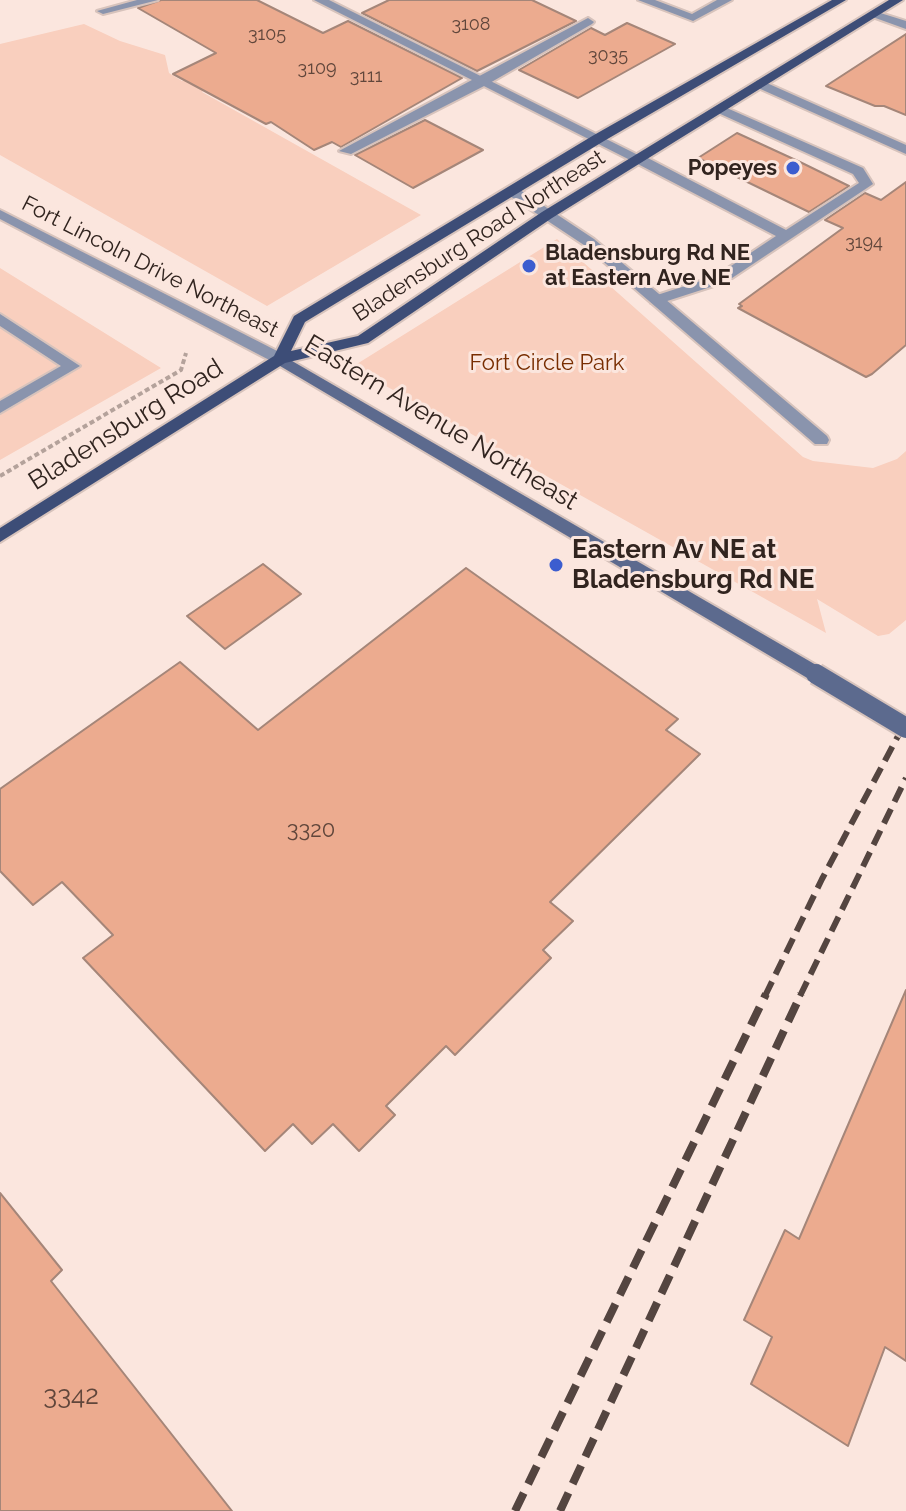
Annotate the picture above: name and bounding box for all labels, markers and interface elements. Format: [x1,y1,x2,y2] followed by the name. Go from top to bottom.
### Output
[451,14,491,36] house number: 3108
[248,24,286,46] house number: 3105
[588,45,628,67] house number: 3035
[298,58,336,80] house number: 3109
[350,66,382,88] house number: 3111
[348,145,610,327] street label: Bladensburg Road Northeast
[688,155,777,181] place label: Popeyes
[784,159,802,177] marker: Popeyes
[17,191,283,343] street label: Fort Lincoln Drive Northeast
[845,232,883,254] house number: 3194
[545,240,750,292] place label: Bladensburg Rd NE at Eastern Ave NE
[520,257,538,275] marker: Bladensburg Rd NE at Eastern Ave NE
[298,329,584,517] street label: Eastern Avenue Northeast
[470,350,624,376] park label: Fort Circle Park
[23,353,229,497] street label: Bladensburg Road
[572,534,814,596] place label: Eastern Av NE at Bladensburg Rd NE
[547,556,565,574] marker: Eastern Av NE at Bladensburg Rd NE
[287,817,335,843] house number: 3320
[43,1380,99,1412] house number: 3342

